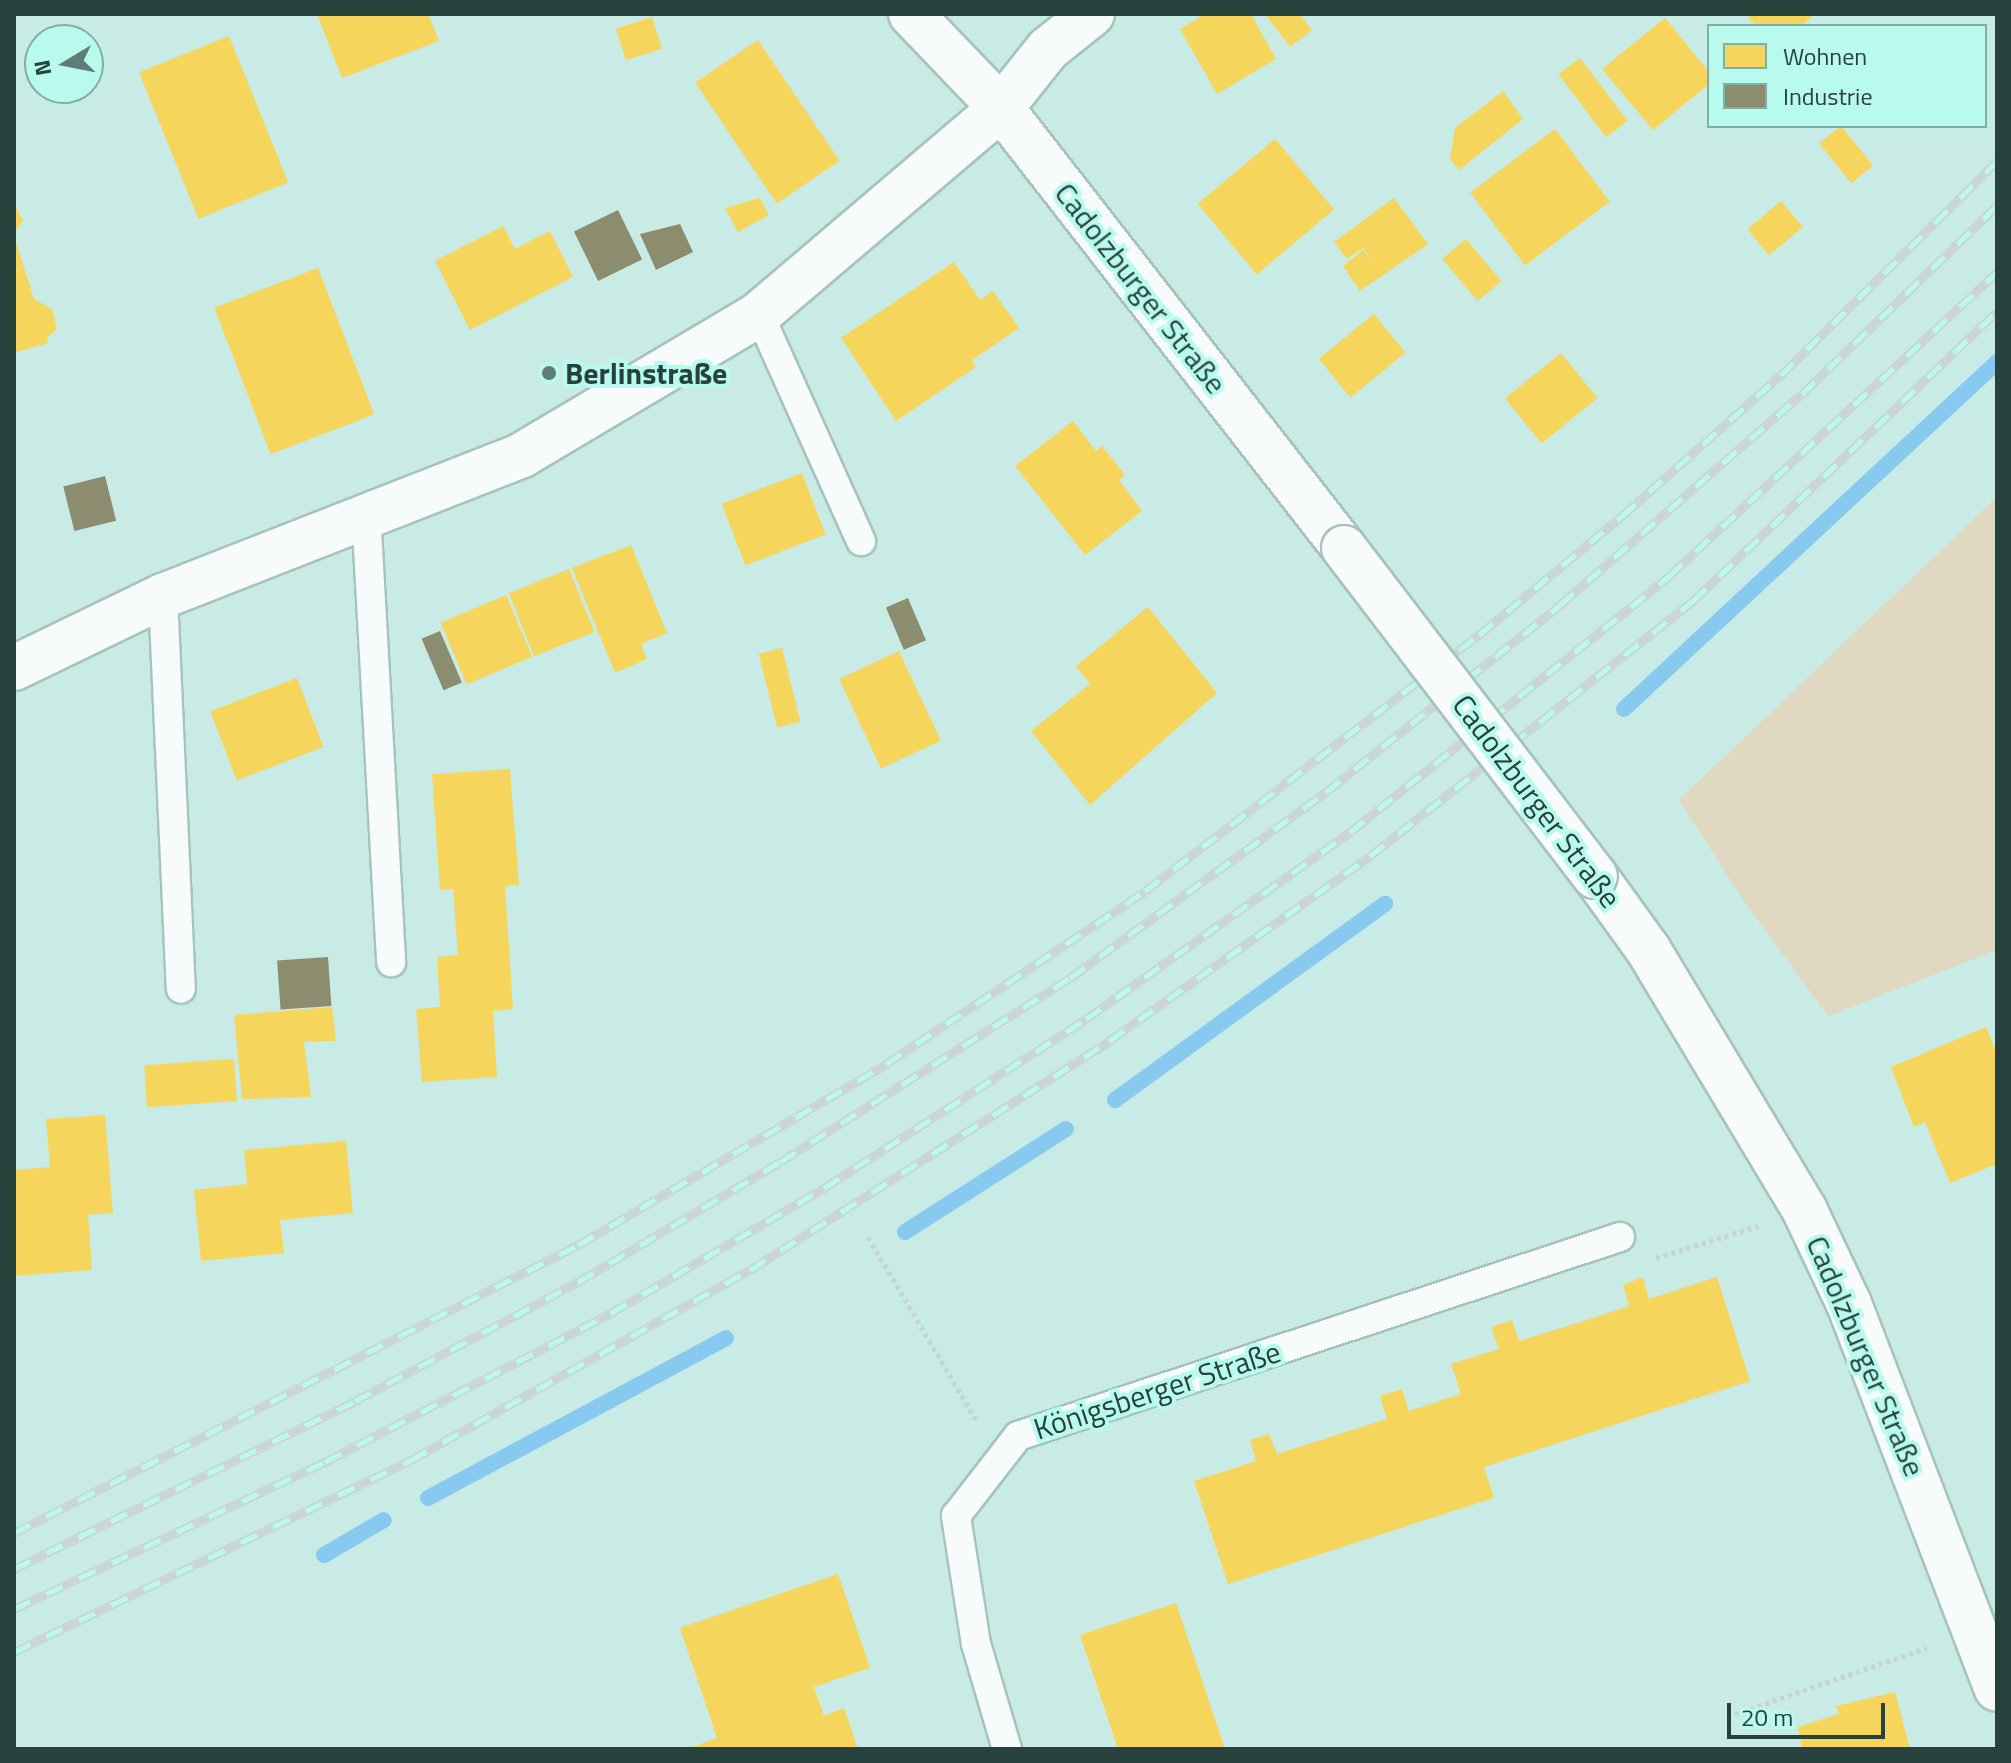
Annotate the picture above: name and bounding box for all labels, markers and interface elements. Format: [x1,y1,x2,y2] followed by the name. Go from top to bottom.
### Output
[24,24,104,104] north arrow
[1707,24,1987,128] legend
[1783,38,1867,74] text: Wohnen
[24,57,60,78] text: N
[1783,78,1873,114] text: Industrie
[1048,176,1234,400] street label: Cadolzburger Straße
[565,355,727,391] place label: Berlinstraße
[540,364,558,382] marker: Berlinstraße
[1445,687,1629,915] street label: Cadolzburger Straße
[1799,1231,1933,1481] street label: Cadolzburger Straße
[1029,1333,1285,1447] street label: Königsberger Straße
[1731,1687,1889,1737] scale bar
[1741,1699,1793,1735] text: 20 m

